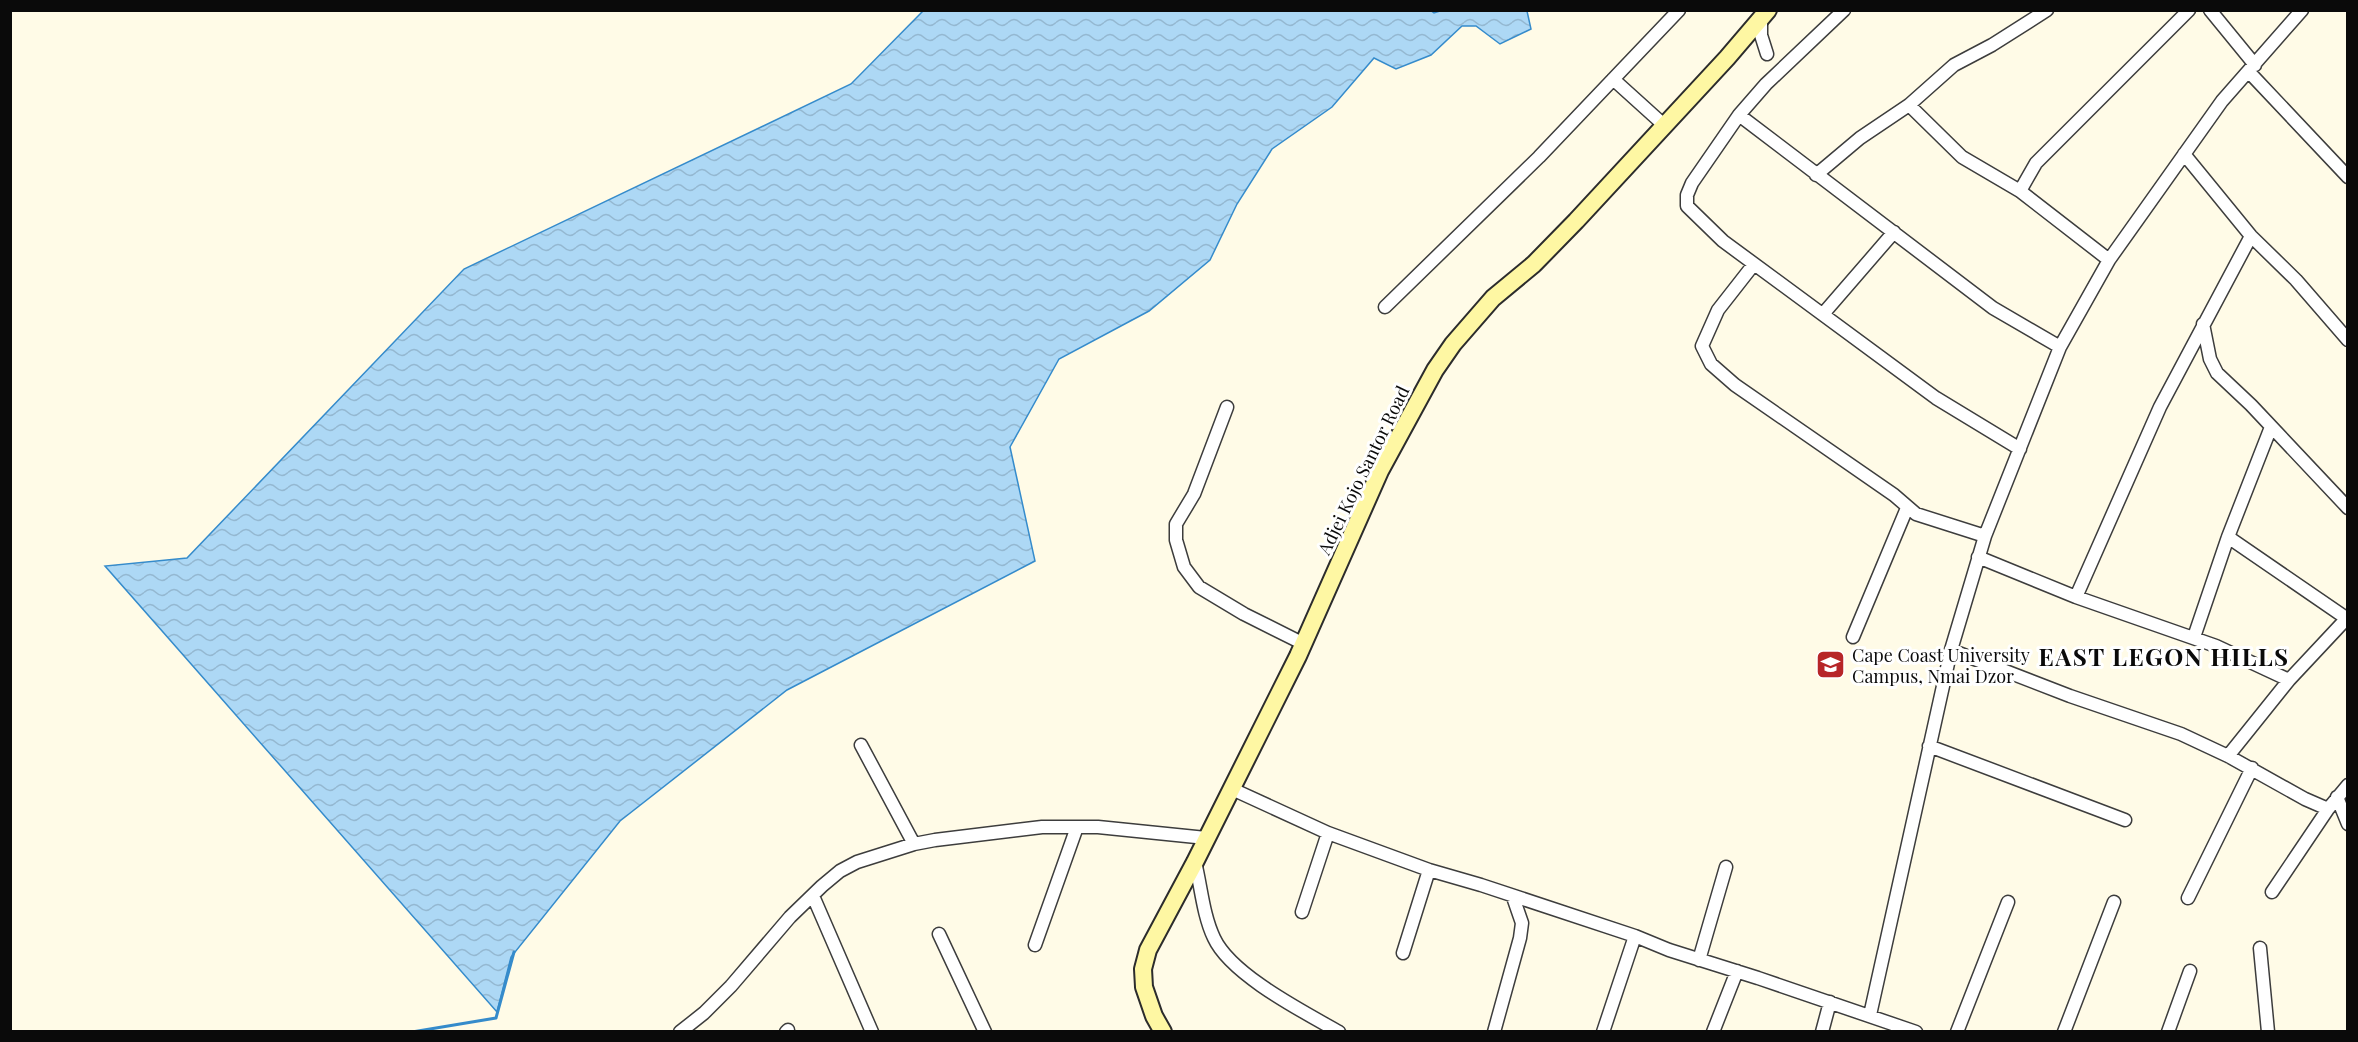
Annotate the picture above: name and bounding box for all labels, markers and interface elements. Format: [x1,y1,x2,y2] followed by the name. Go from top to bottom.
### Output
[1311,381,1415,559] street label: Adjei Kojo Santor Road
[2038,640,2290,672] district label: EAST LEGON HILLS
[1852,643,2030,688] place label: Cape Coast University Campus, Nmai Dzor
[1815,649,1847,681] school or university icon: Cape Coast University Campus, Nmai Dzor

